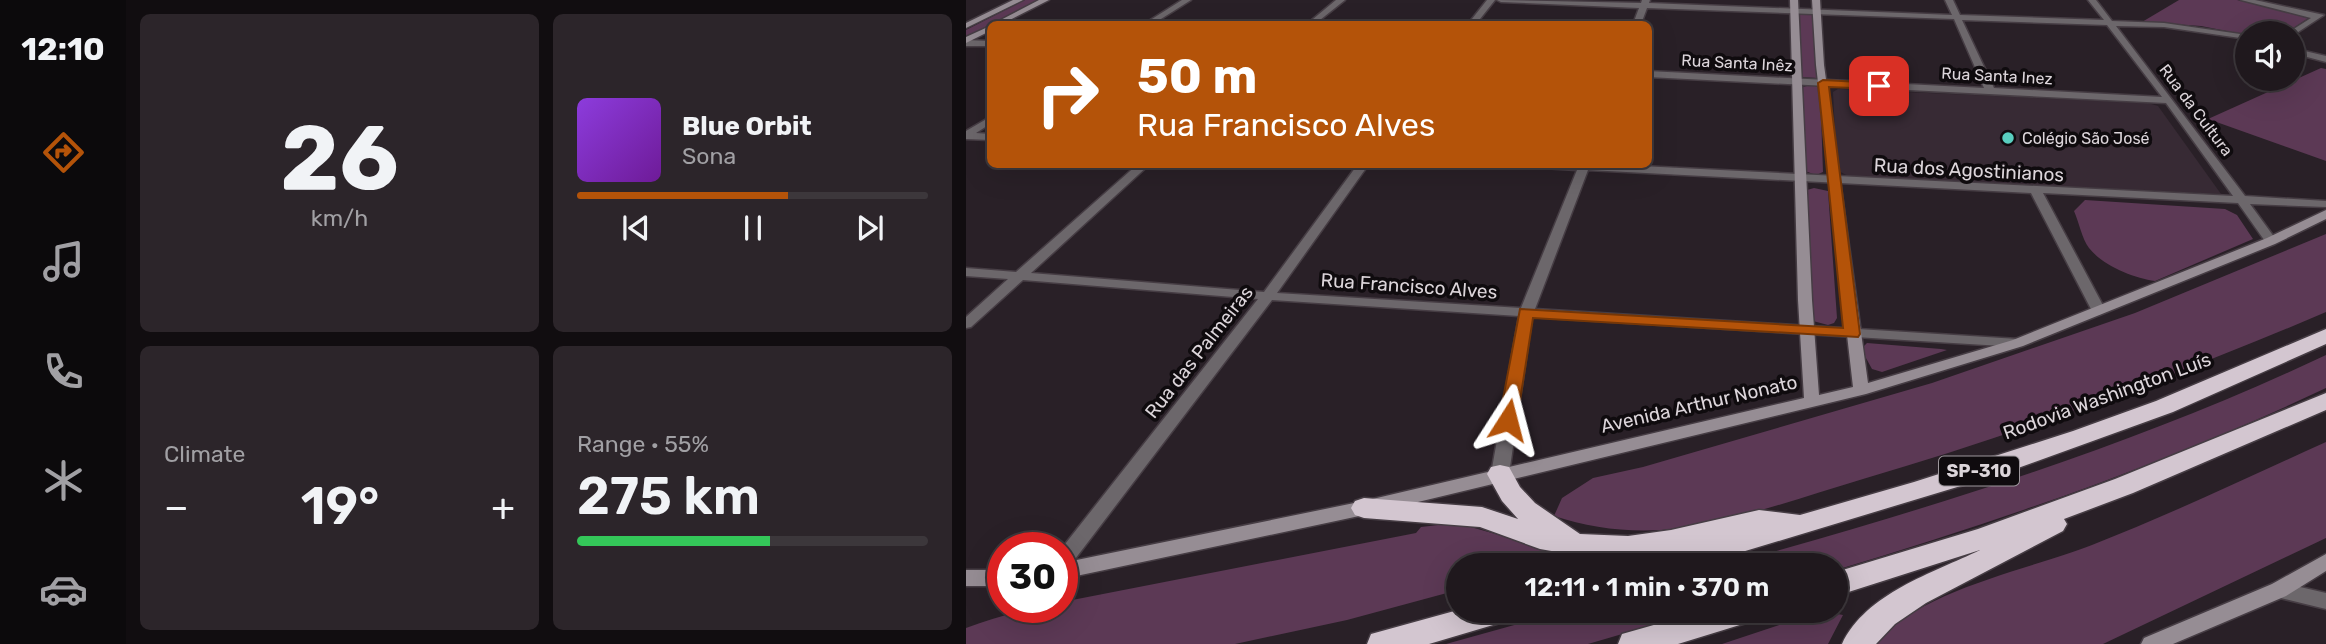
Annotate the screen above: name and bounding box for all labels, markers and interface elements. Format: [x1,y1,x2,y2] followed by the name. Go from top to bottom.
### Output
[2235,21,2305,91] map controls
[2235,21,2305,91] button: sound
[21,30,105,68] text: 12:10
[1137,47,1257,105] text: 50 m
[1022,49,1113,140] icon: right
[1681,51,1793,75] street label: Rua Santa Inêz
[1849,56,1909,116] pin
[2155,60,2237,160] street label: Rua da Cultura
[1941,64,2053,88] street label: Rua Santa Inez
[1860,67,1898,105] icon: arrive
[280,104,399,212] text: 26
[1137,106,1435,144] text: Rua Francisco Alves
[682,111,812,142] text: Blue Orbit
[39,128,88,177] icon: directions
[2022,129,2150,148] place label: Colégio São José
[2000,130,2016,146] marker: Colégio São José
[682,142,736,170] text: Sona
[1873,154,2065,186] street label: Rua dos Agostinianos
[311,204,368,232] text: km/h
[617,209,655,247] icon: previous
[734,209,772,247] icon: pause
[851,209,889,247] icon: next
[39,237,88,286] icon: music
[1320,268,1498,304] street label: Rua Francisco Alves
[1140,281,1258,423] street label: Rua das Palmeiras
[39,347,88,396] icon: phone
[2000,348,2214,444] street label: Rodovia Washington Luís
[1598,370,1800,438] street label: Avenida Arthur Nonato
[1471,383,1545,457] position arrow
[577,430,709,458] text: Range · 55%
[164,440,245,468] text: Climate
[39,456,88,505] icon: climate
[1939,457,2019,486] road number: SP-310
[577,465,760,527] text: 275 km
[301,475,379,537] text: 19°
[164,484,189,530] text: −
[491,484,515,530] text: +
[987,532,1078,623] speed limit sign: 30
[39,565,88,614] icon: car
[1525,572,1769,603] text: 12:11 · 1 min · 370 m

